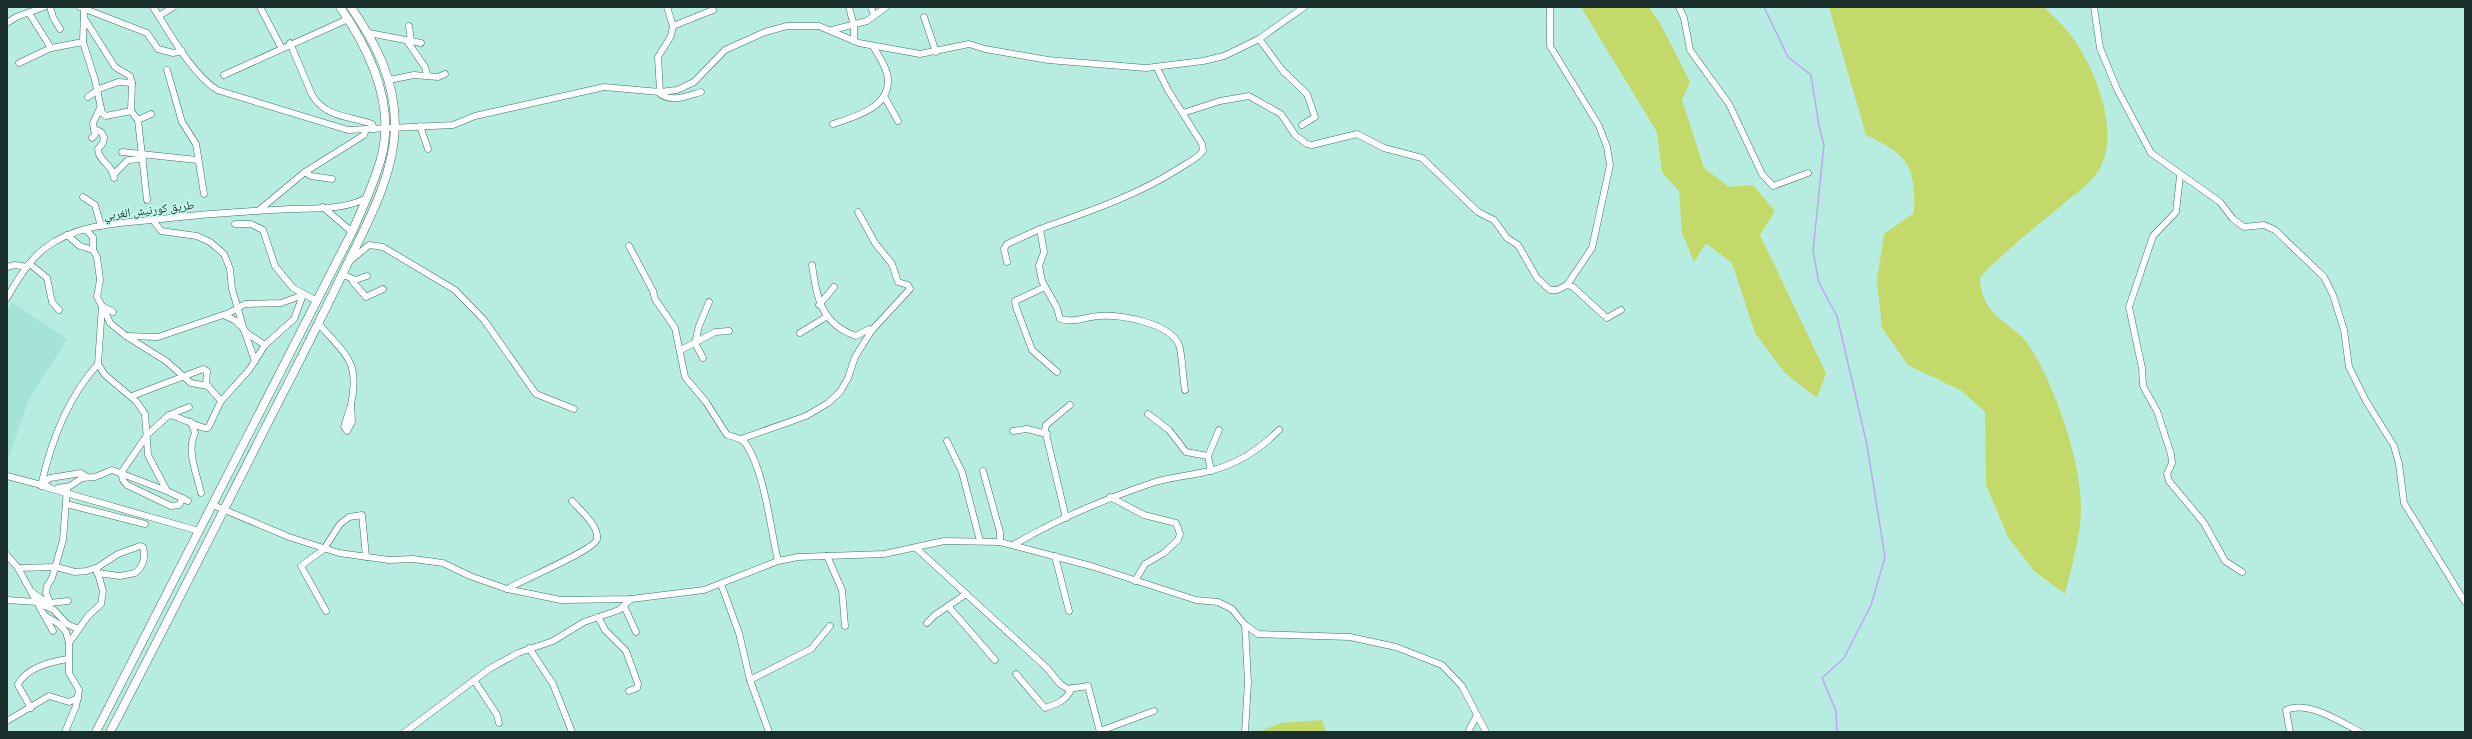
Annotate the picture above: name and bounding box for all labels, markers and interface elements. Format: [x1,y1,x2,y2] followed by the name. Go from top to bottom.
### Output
[103,196,196,226] street label: طريق كورنيش الغربي

